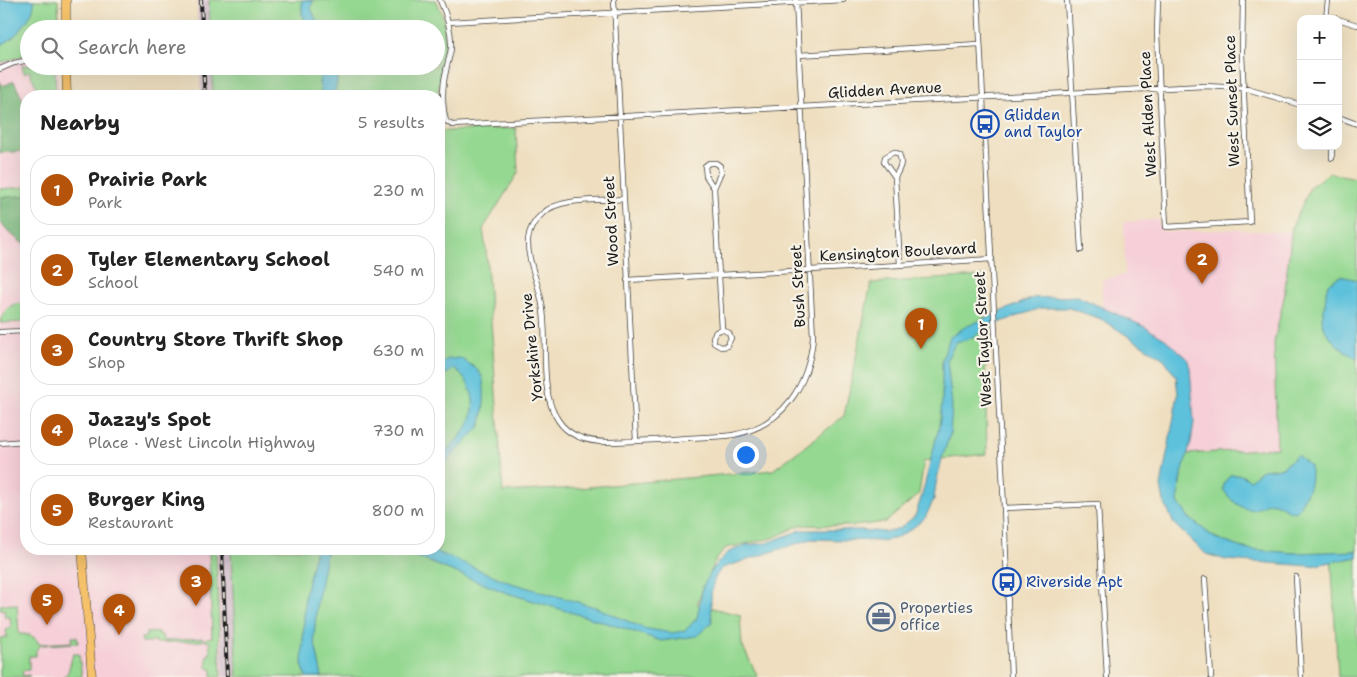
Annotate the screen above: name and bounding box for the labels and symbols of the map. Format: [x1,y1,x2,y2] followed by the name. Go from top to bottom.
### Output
[1220,35,1244,167] street label: West Sunset Place
[1135,50,1161,178] street label: West Alden Place
[827,77,943,103] street label: Glidden Avenue
[1004,105,1083,142] place label: Glidden and Taylor
[970,109,1000,139] bus stop icon: Glidden and Taylor
[599,175,623,267] street label: Wood Street
[819,238,978,266] street label: Kensington Boulevard
[1186,243,1218,284] pin: 2
[786,244,810,328] street label: Bush Street
[969,271,997,407] street label: West Taylor Street
[516,292,548,402] street label: Yorkshire Drive
[905,308,937,349] pin: 1
[733,442,759,468] your location
[180,565,212,606] pin: 3
[992,567,1022,597] bus stop icon: Riverside Apt
[1026,572,1123,592] place label: Riverside Apt
[31,584,63,625] pin: 5
[103,594,135,635] pin: 4
[900,598,973,635] place label: Properties office
[866,602,896,632] office icon: Properties office

